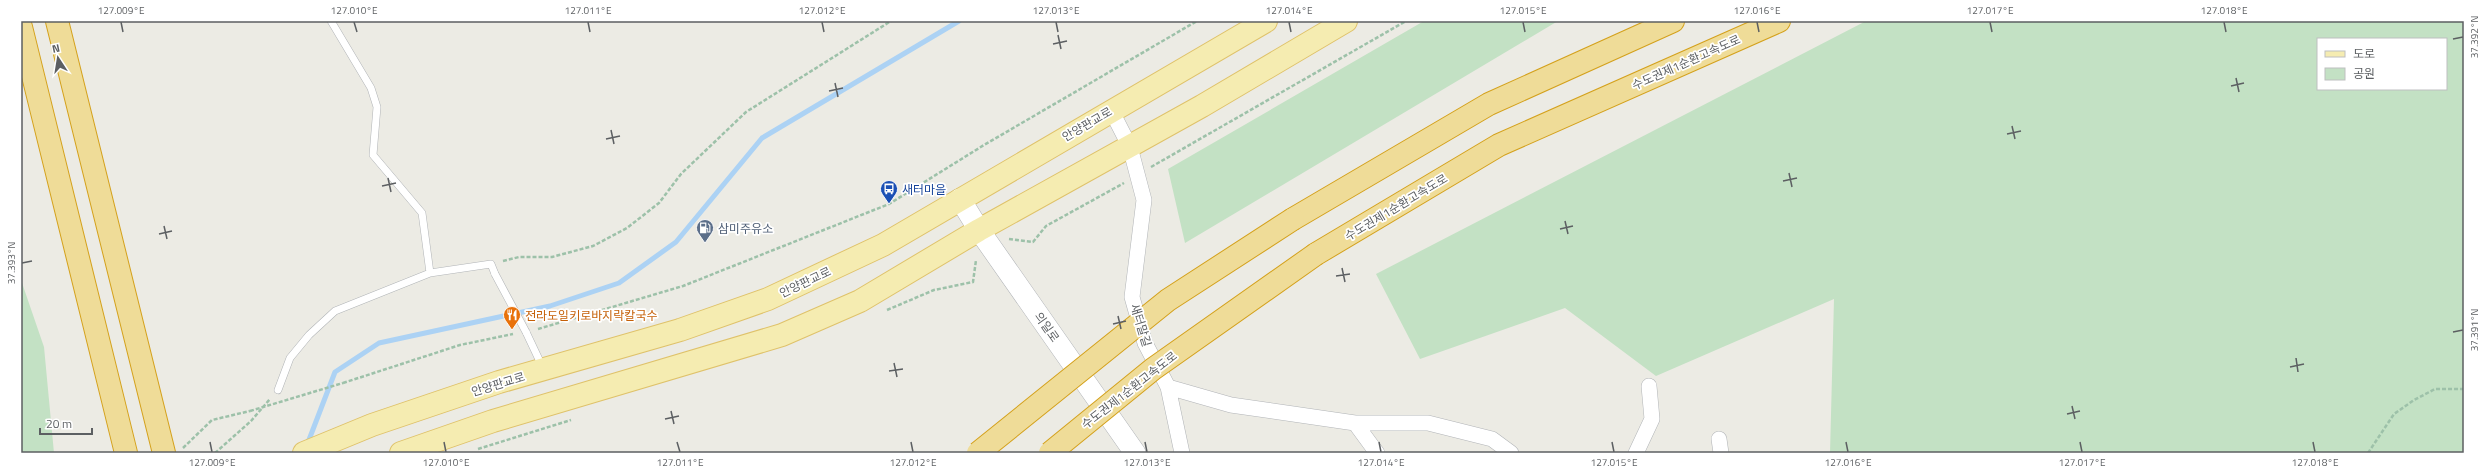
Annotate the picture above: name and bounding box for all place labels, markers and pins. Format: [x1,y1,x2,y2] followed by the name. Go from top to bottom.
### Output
[879,179,899,204] bus stop icon: 새터마을
[902,180,946,199] place label: 새터마을
[695,218,715,243] fuel station icon: 삼미주유소
[718,219,773,238] place label: 삼미주유소
[502,305,522,330] restaurant icon: 전라도일키로바지락칼국수
[525,306,657,325] place label: 전라도일키로바지락칼국수

